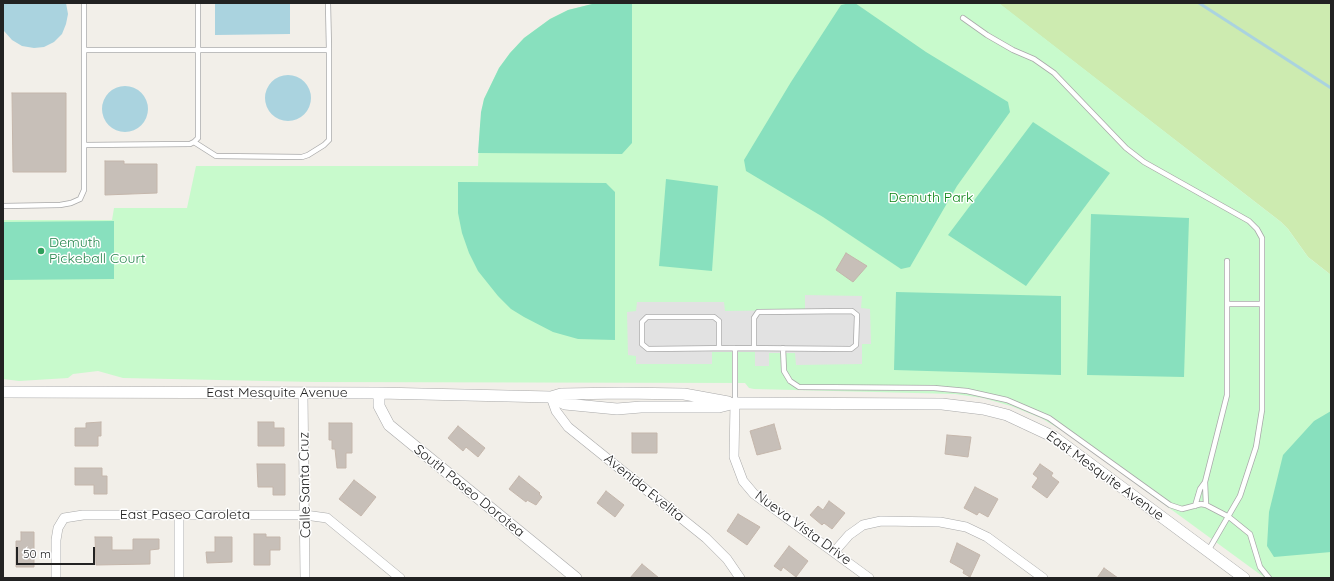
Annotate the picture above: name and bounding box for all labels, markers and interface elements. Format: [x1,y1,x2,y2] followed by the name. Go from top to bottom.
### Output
[889,190,973,206] park label: Demuth Park
[49,235,146,268] place label: Demuth Pickeball Court
[36,246,46,256] marker: Demuth Pickeball Court
[206,385,348,401] street label: East Mesquite Avenue
[1043,428,1167,524] street label: East Mesquite Avenue
[296,432,314,538] street label: Calle Santa Cruz
[410,441,528,541] street label: South Paseo Dorotea
[601,451,687,525] street label: Avenida Evelita
[751,487,855,569] street label: Nueva Vista Drive
[120,507,250,523] street label: East Paseo Caroleta
[18,539,97,565] scale bar
[23,546,51,561] text: 50 m

